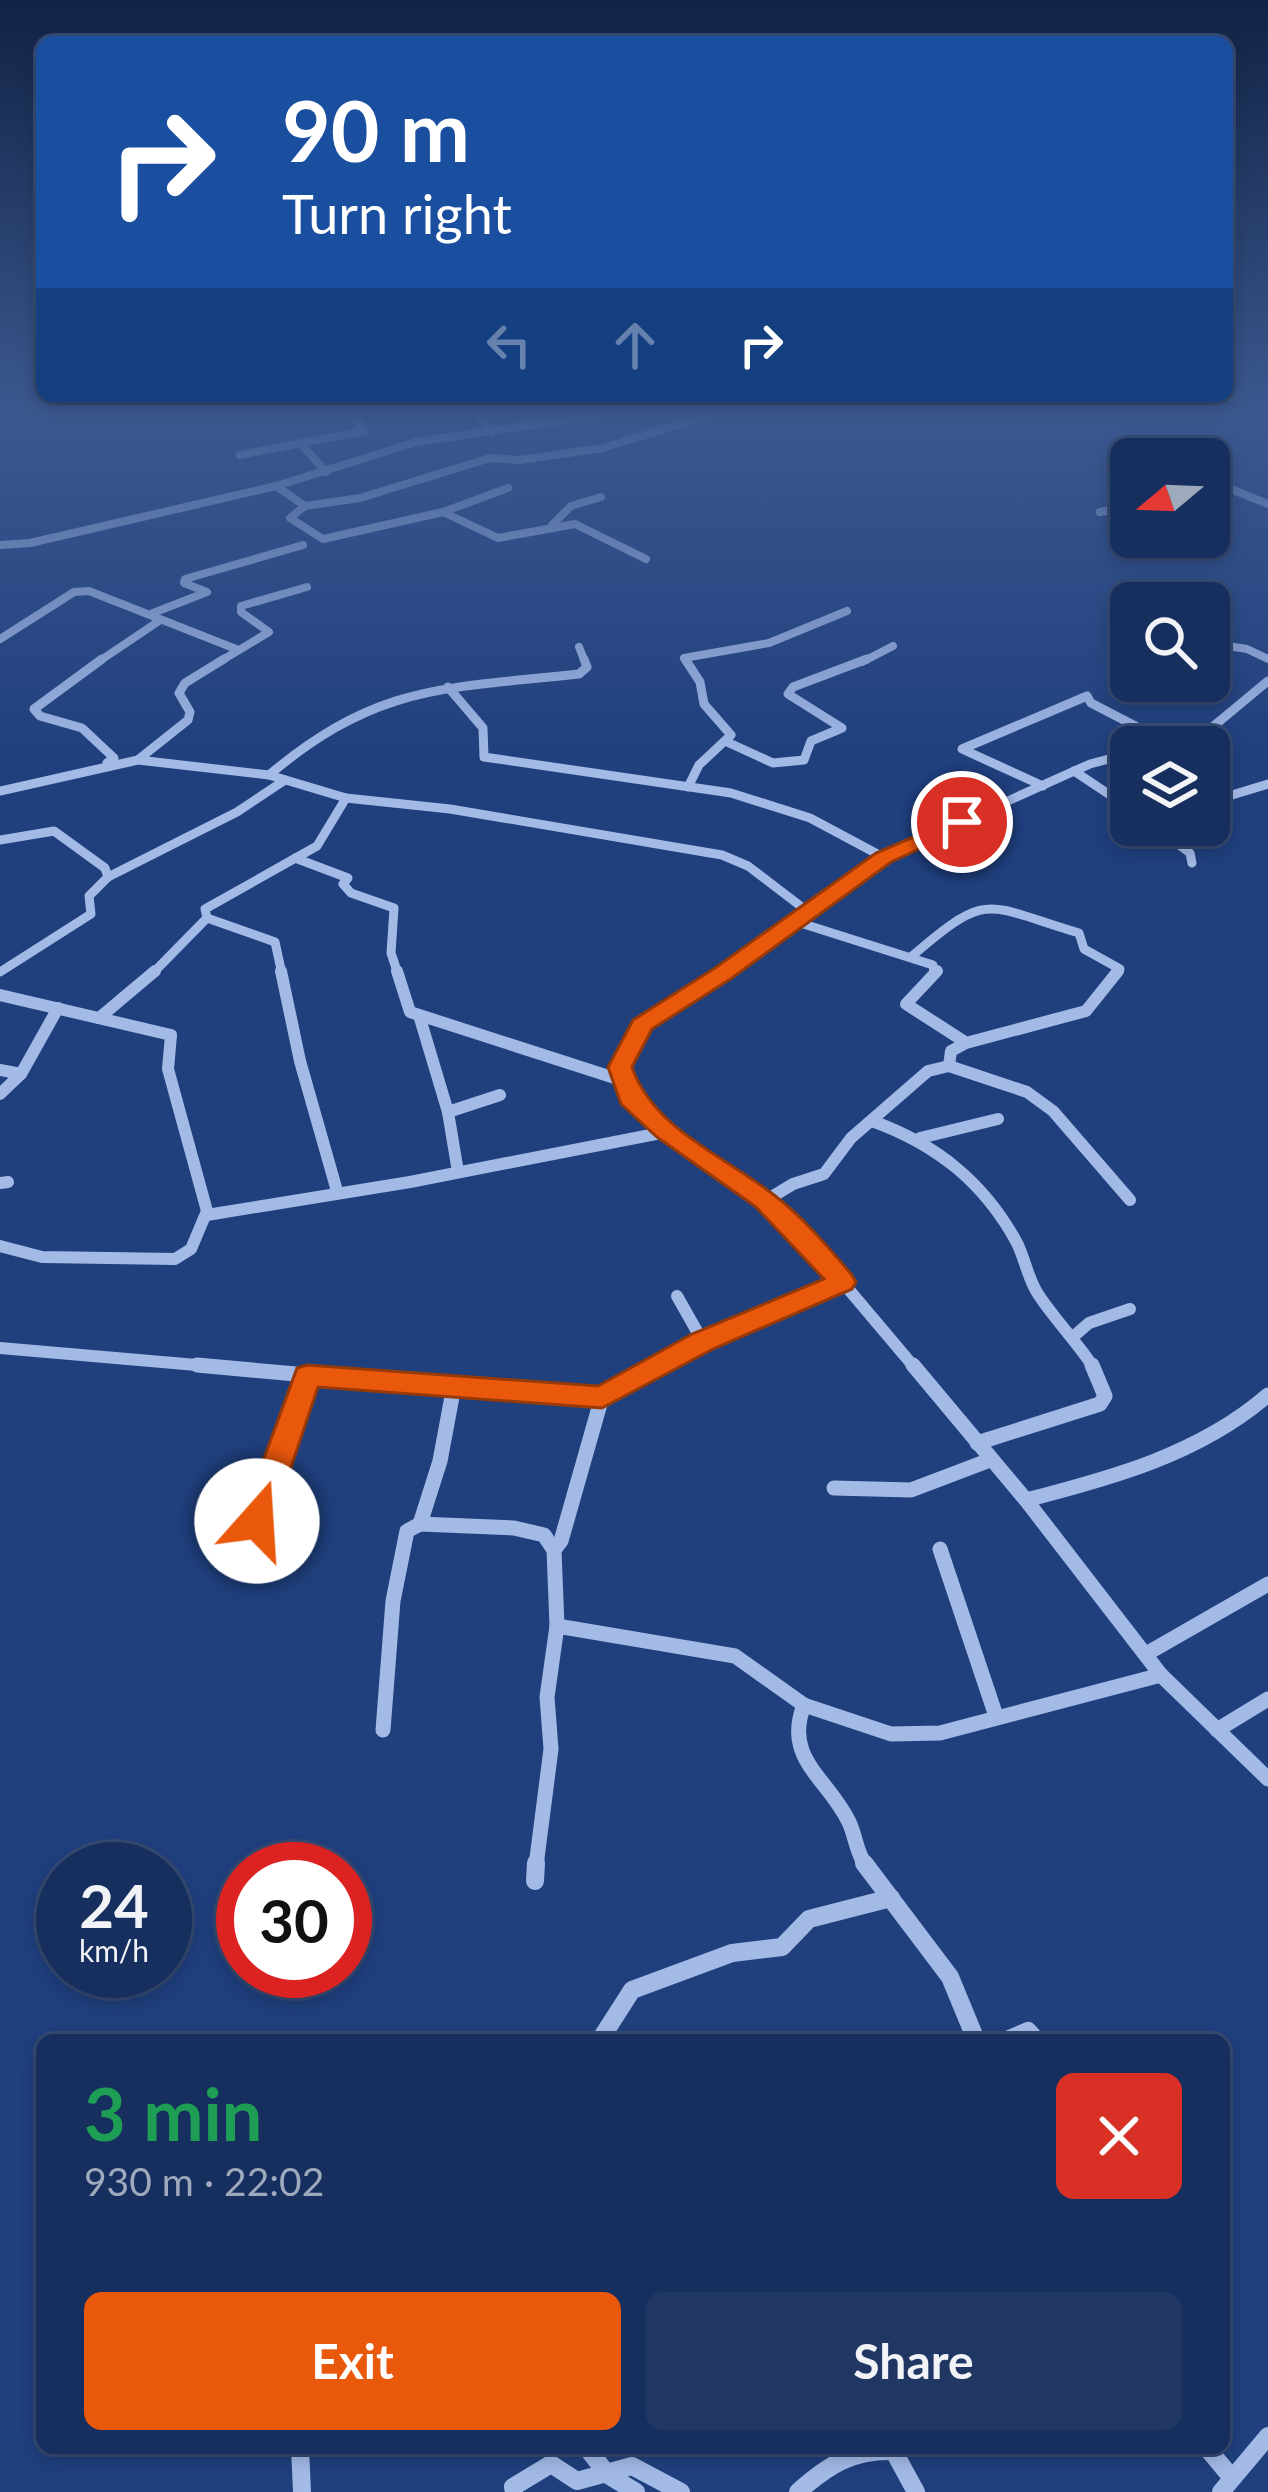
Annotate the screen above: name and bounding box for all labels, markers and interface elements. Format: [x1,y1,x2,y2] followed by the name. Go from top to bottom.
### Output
[282,79,470,180] text: 90 m
[84,84,240,240] icon: right
[282,181,512,246] text: Turn right
[476,312,542,378] icon: left
[602,312,668,378] icon: ahead
[728,312,794,378] icon: right
[1110,438,1230,558] north arrow
[1110,438,1230,846] map controls
[1110,582,1230,702] button: search
[1110,726,1230,846] button: layers
[911,771,1013,873] pin
[929,789,995,855] icon: arrive
[194,1458,320,1584] position arrow
[216,1842,372,1998] speed limit sign: 30
[79,1869,149,1941] text: 24
[79,1932,149,1968] text: km/h
[84,2070,262,2156] text: 3 min
[1056,2073,1182,2199] button: close
[84,2158,324,2204] text: 930 m · 22:02
[84,2292,621,2430] button: Exit
[645,2292,1182,2430] button: Share

